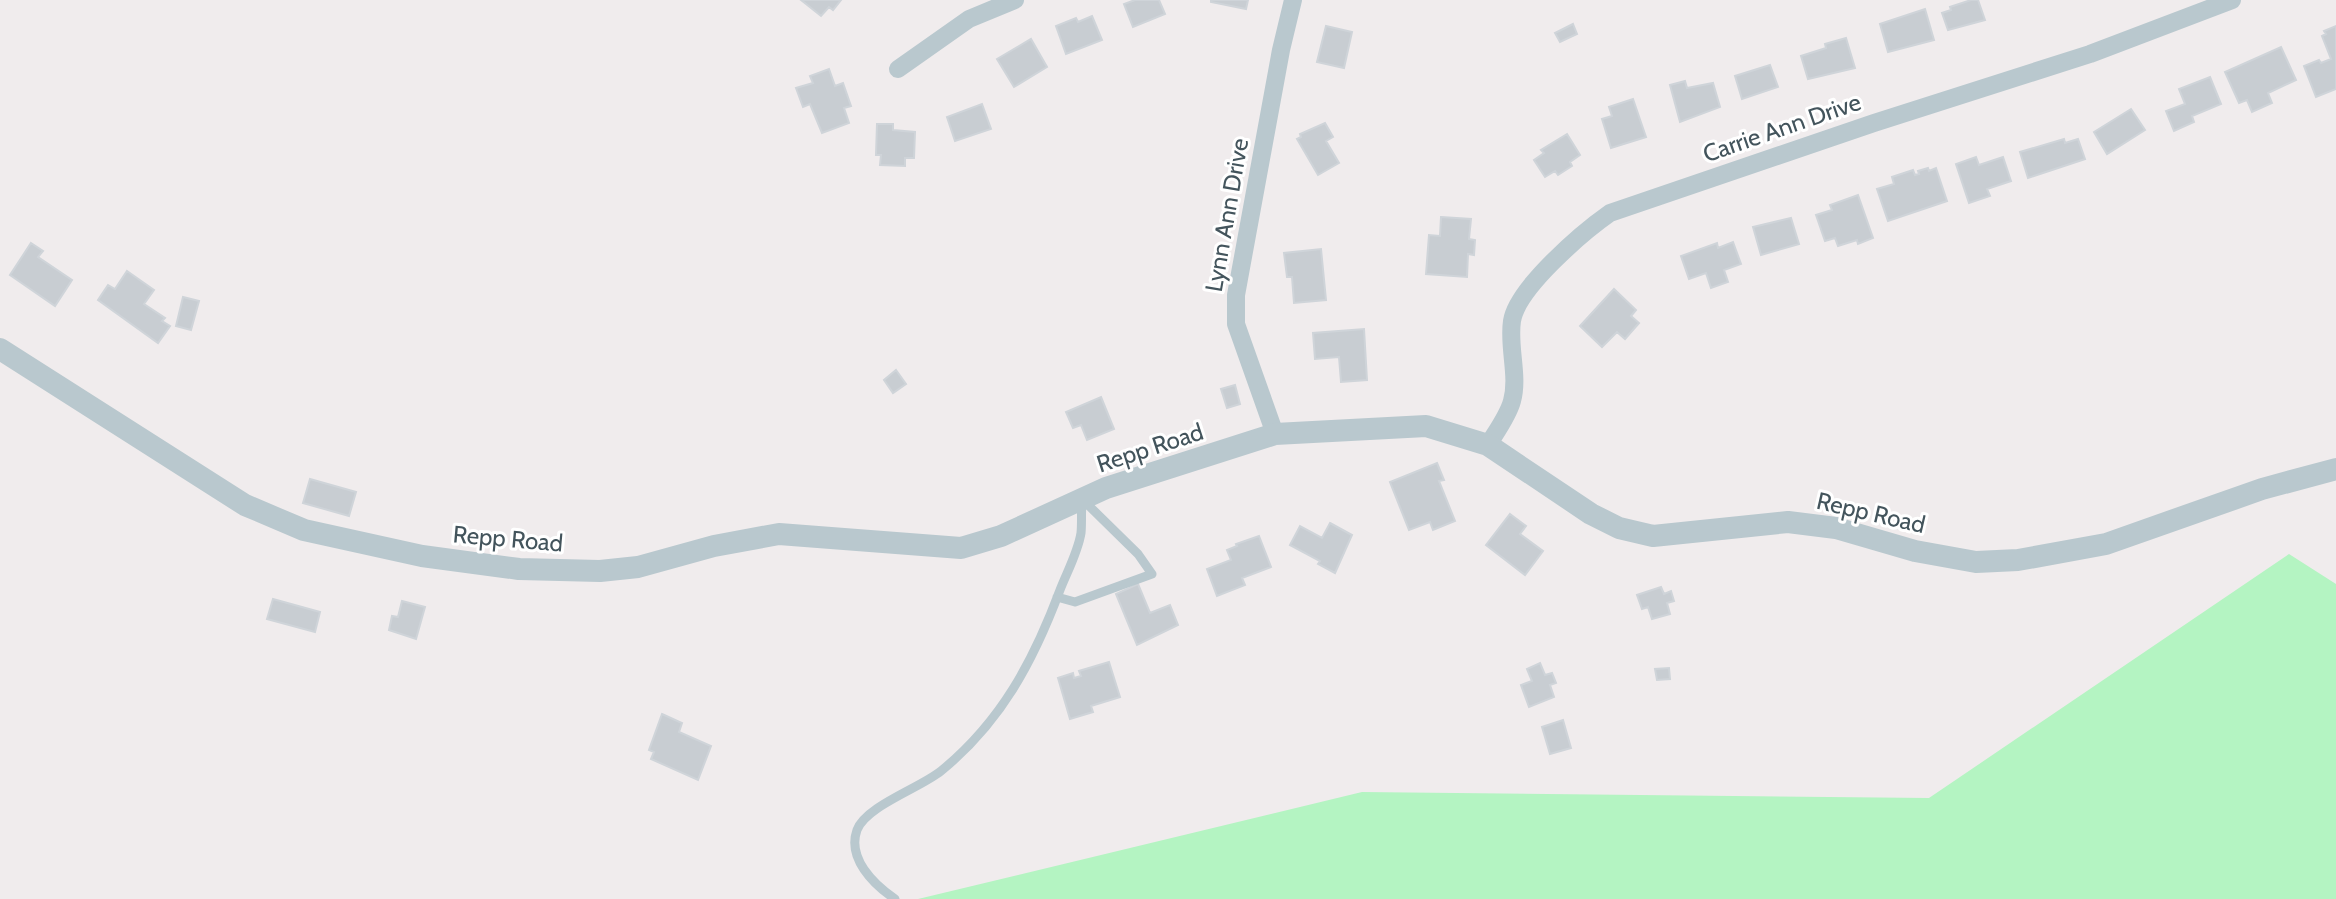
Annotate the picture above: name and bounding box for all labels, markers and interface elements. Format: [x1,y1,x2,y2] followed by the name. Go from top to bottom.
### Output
[1699,87,1865,168] street label: Carrie Ann Drive
[1199,136,1254,294] street label: Lynn Ann Drive
[1093,417,1207,478] street label: Repp Road
[1814,486,1928,539] street label: Repp Road
[452,519,564,558] street label: Repp Road

